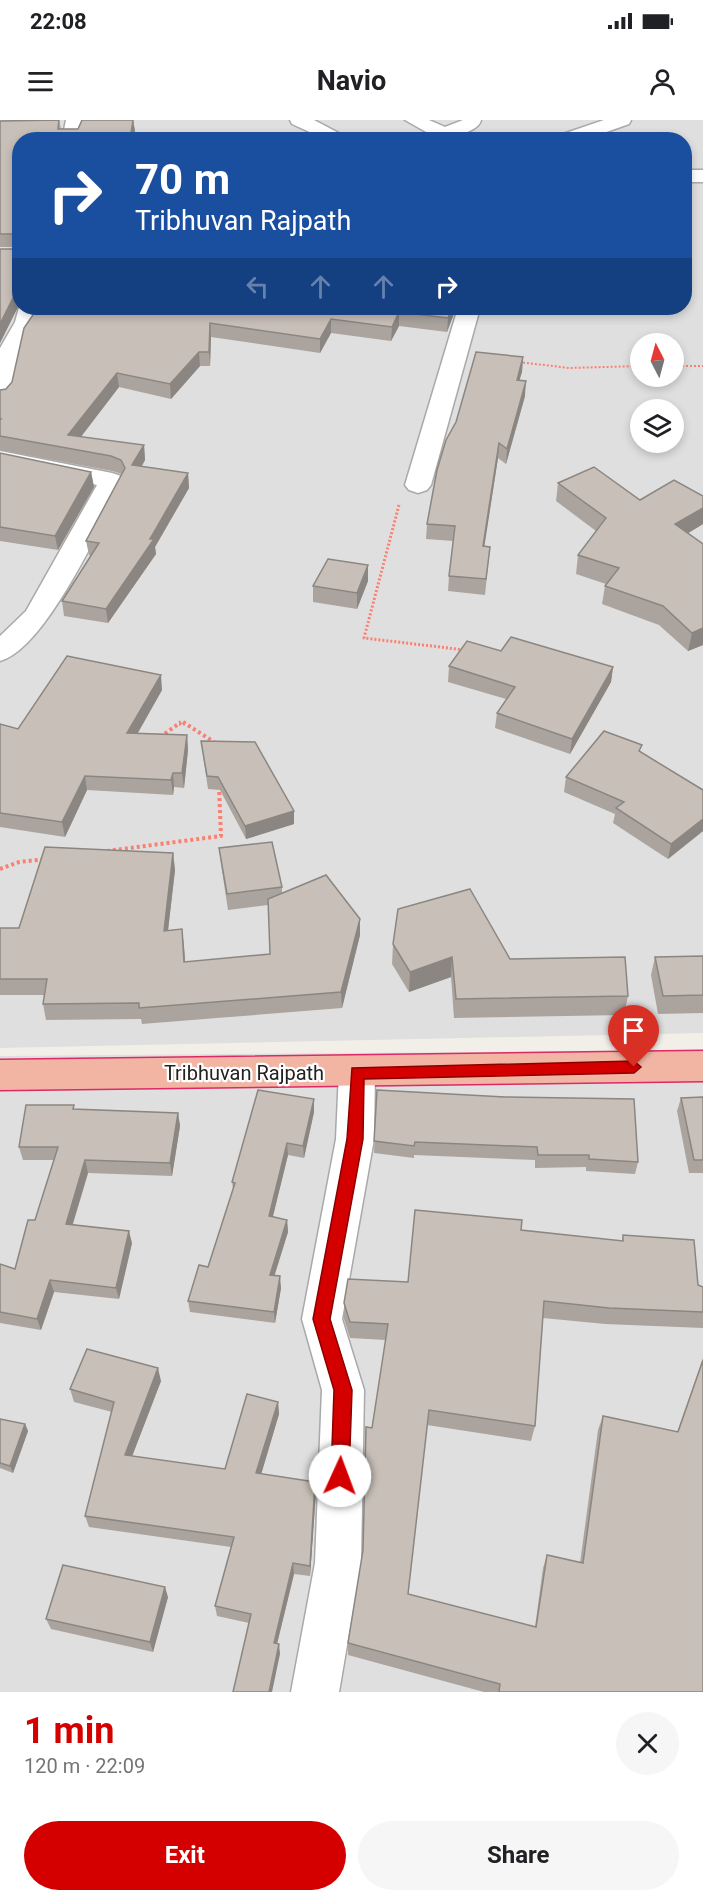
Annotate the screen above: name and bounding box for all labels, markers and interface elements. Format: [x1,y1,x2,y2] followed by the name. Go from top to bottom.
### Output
[30,9,87,34] text: 22:08
[24,65,57,98] icon: menu
[317,65,386,97] text: Navio
[646,65,679,98] icon: person
[135,155,230,204] text: 70 m
[36,156,114,234] icon: right
[135,205,351,237] text: Tribhuvan Rajpath
[241,270,274,303] icon: left
[304,270,337,303] icon: ahead
[367,270,400,303] icon: ahead
[430,270,463,303] icon: right
[630,333,684,387] north arrow
[630,333,684,453] map controls
[630,399,684,453] button: layers
[608,1005,659,1067] pin
[617,1014,650,1047] icon: arrive
[164,1061,324,1085] street label: Tribhuvan Rajpath
[308,1444,372,1508] position arrow
[24,1710,115,1752] text: 1 min
[616,1712,679,1775] button: close
[24,1754,145,1778] text: 120 m · 22:09
[24,1821,346,1890] button: Exit
[358,1821,679,1890] button: Share

